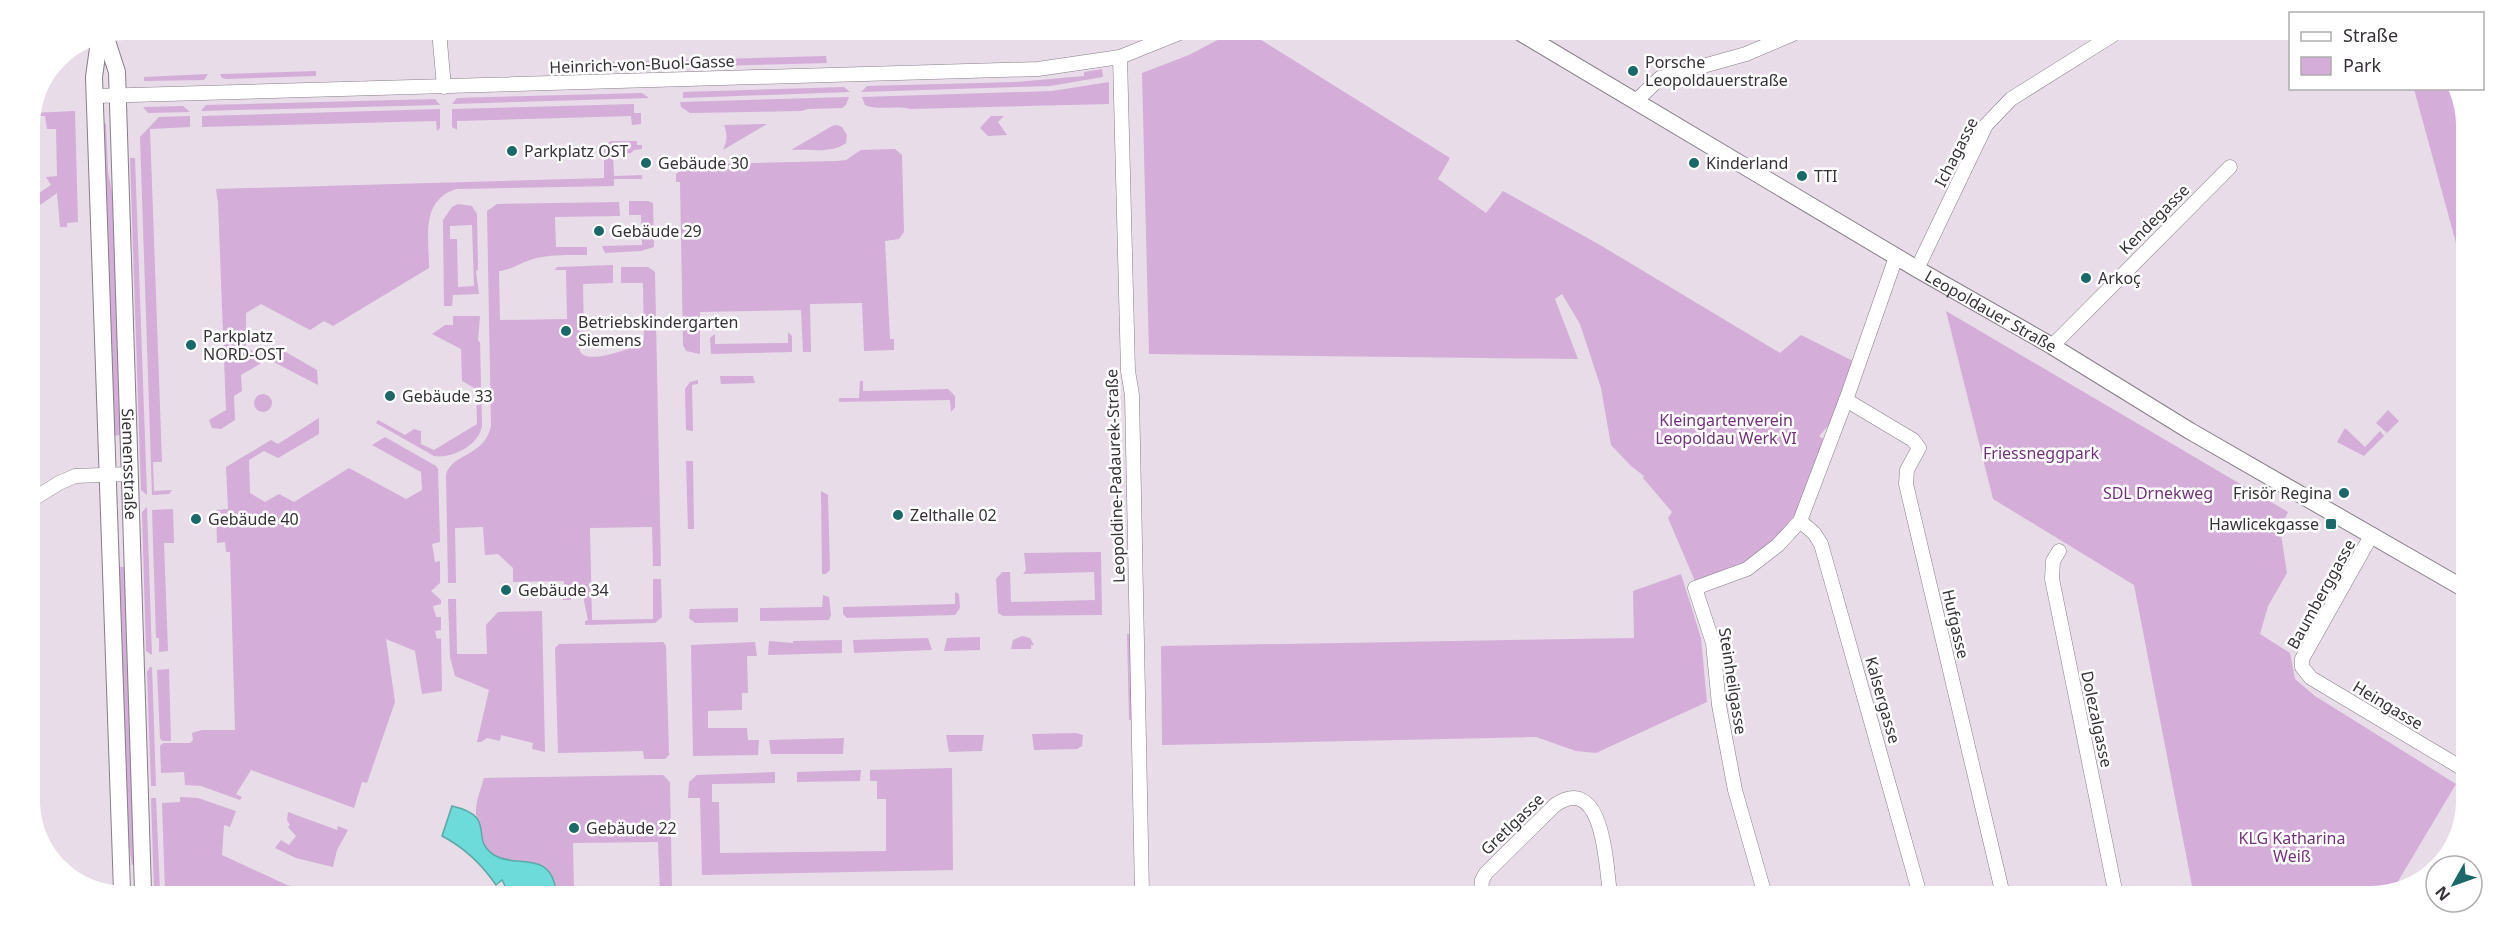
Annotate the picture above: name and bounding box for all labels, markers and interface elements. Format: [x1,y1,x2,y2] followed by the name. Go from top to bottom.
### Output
[2289,12,2484,90] legend
[2343,23,2398,47] text: Straße
[549,50,735,78] street label: Heinrich-von-Buol-Gasse
[1645,51,1788,91] place label: Porsche Leopoldauerstraße
[2343,53,2381,77] text: Park
[1626,64,1640,78] marker: Porsche Leopoldauerstraße
[1929,114,1983,190] street label: Ichagasse
[524,140,628,162] place label: Parkplatz OST
[505,144,519,158] marker: Parkplatz OST
[658,152,749,174] place label: Gebäude 30
[1706,152,1788,174] place label: Kinderland
[639,156,653,170] marker: Gebäude 30
[1687,156,1701,170] marker: Kinderland
[1814,165,1838,187] place label: TTI
[1795,169,1809,183] marker: TTI
[2114,179,2194,259] street label: Kendegasse
[611,220,702,242] place label: Gebäude 29
[592,224,606,238] marker: Gebäude 29
[1921,265,2061,357] street label: Leopoldauer Straße
[2098,267,2141,289] place label: Arkoç
[2079,271,2093,285] marker: Arkoç
[578,311,738,351] place label: Betriebskindergarten Siemens
[559,324,573,338] marker: Betriebskindergarten Siemens
[203,325,285,365] place label: Parkplatz NORD-OST
[184,338,198,352] marker: Parkplatz NORD-OST
[1100,369,1130,583] street label: Leopoldine-Padaurek-Straße
[402,385,493,407] place label: Gebäude 33
[383,389,397,403] marker: Gebäude 33
[117,408,142,520] street label: Siemensstraße
[1655,409,1797,449] park label: Kleingartenverein Leopoldau Werk VI
[1983,442,2099,464] park label: Friessneggpark
[2103,482,2213,504] park label: SDL Drnekweg
[2233,482,2332,504] place label: Frisör Regina
[2337,486,2351,500] marker: Frisör Regina
[910,504,997,526] place label: Zelthalle 02
[208,508,299,530] place label: Gebäude 40
[891,508,905,522] marker: Zelthalle 02
[189,512,203,526] marker: Gebäude 40
[2209,513,2319,535] place label: Hawlicekgasse
[2324,517,2338,531] marker: Hawlicekgasse
[2282,535,2360,653] street label: Baumberggasse
[518,579,609,601] place label: Gebäude 34
[499,583,513,597] marker: Gebäude 34
[1937,587,1975,661] street label: Hufgasse
[1714,626,1752,736] street label: Steinheilgasse
[1860,654,1906,746] street label: Kalsergasse
[2076,669,2118,769] street label: Dolezalgasse
[2349,675,2427,735] street label: Heingasse
[1476,788,1548,860] street label: Gretlgasse
[586,817,677,839] place label: Gebäude 22
[567,821,581,835] marker: Gebäude 22
[2239,827,2345,867] park label: KLG Katharina Weiß
[2424,854,2484,914] north arrow
[2430,882,2455,906] text: N

